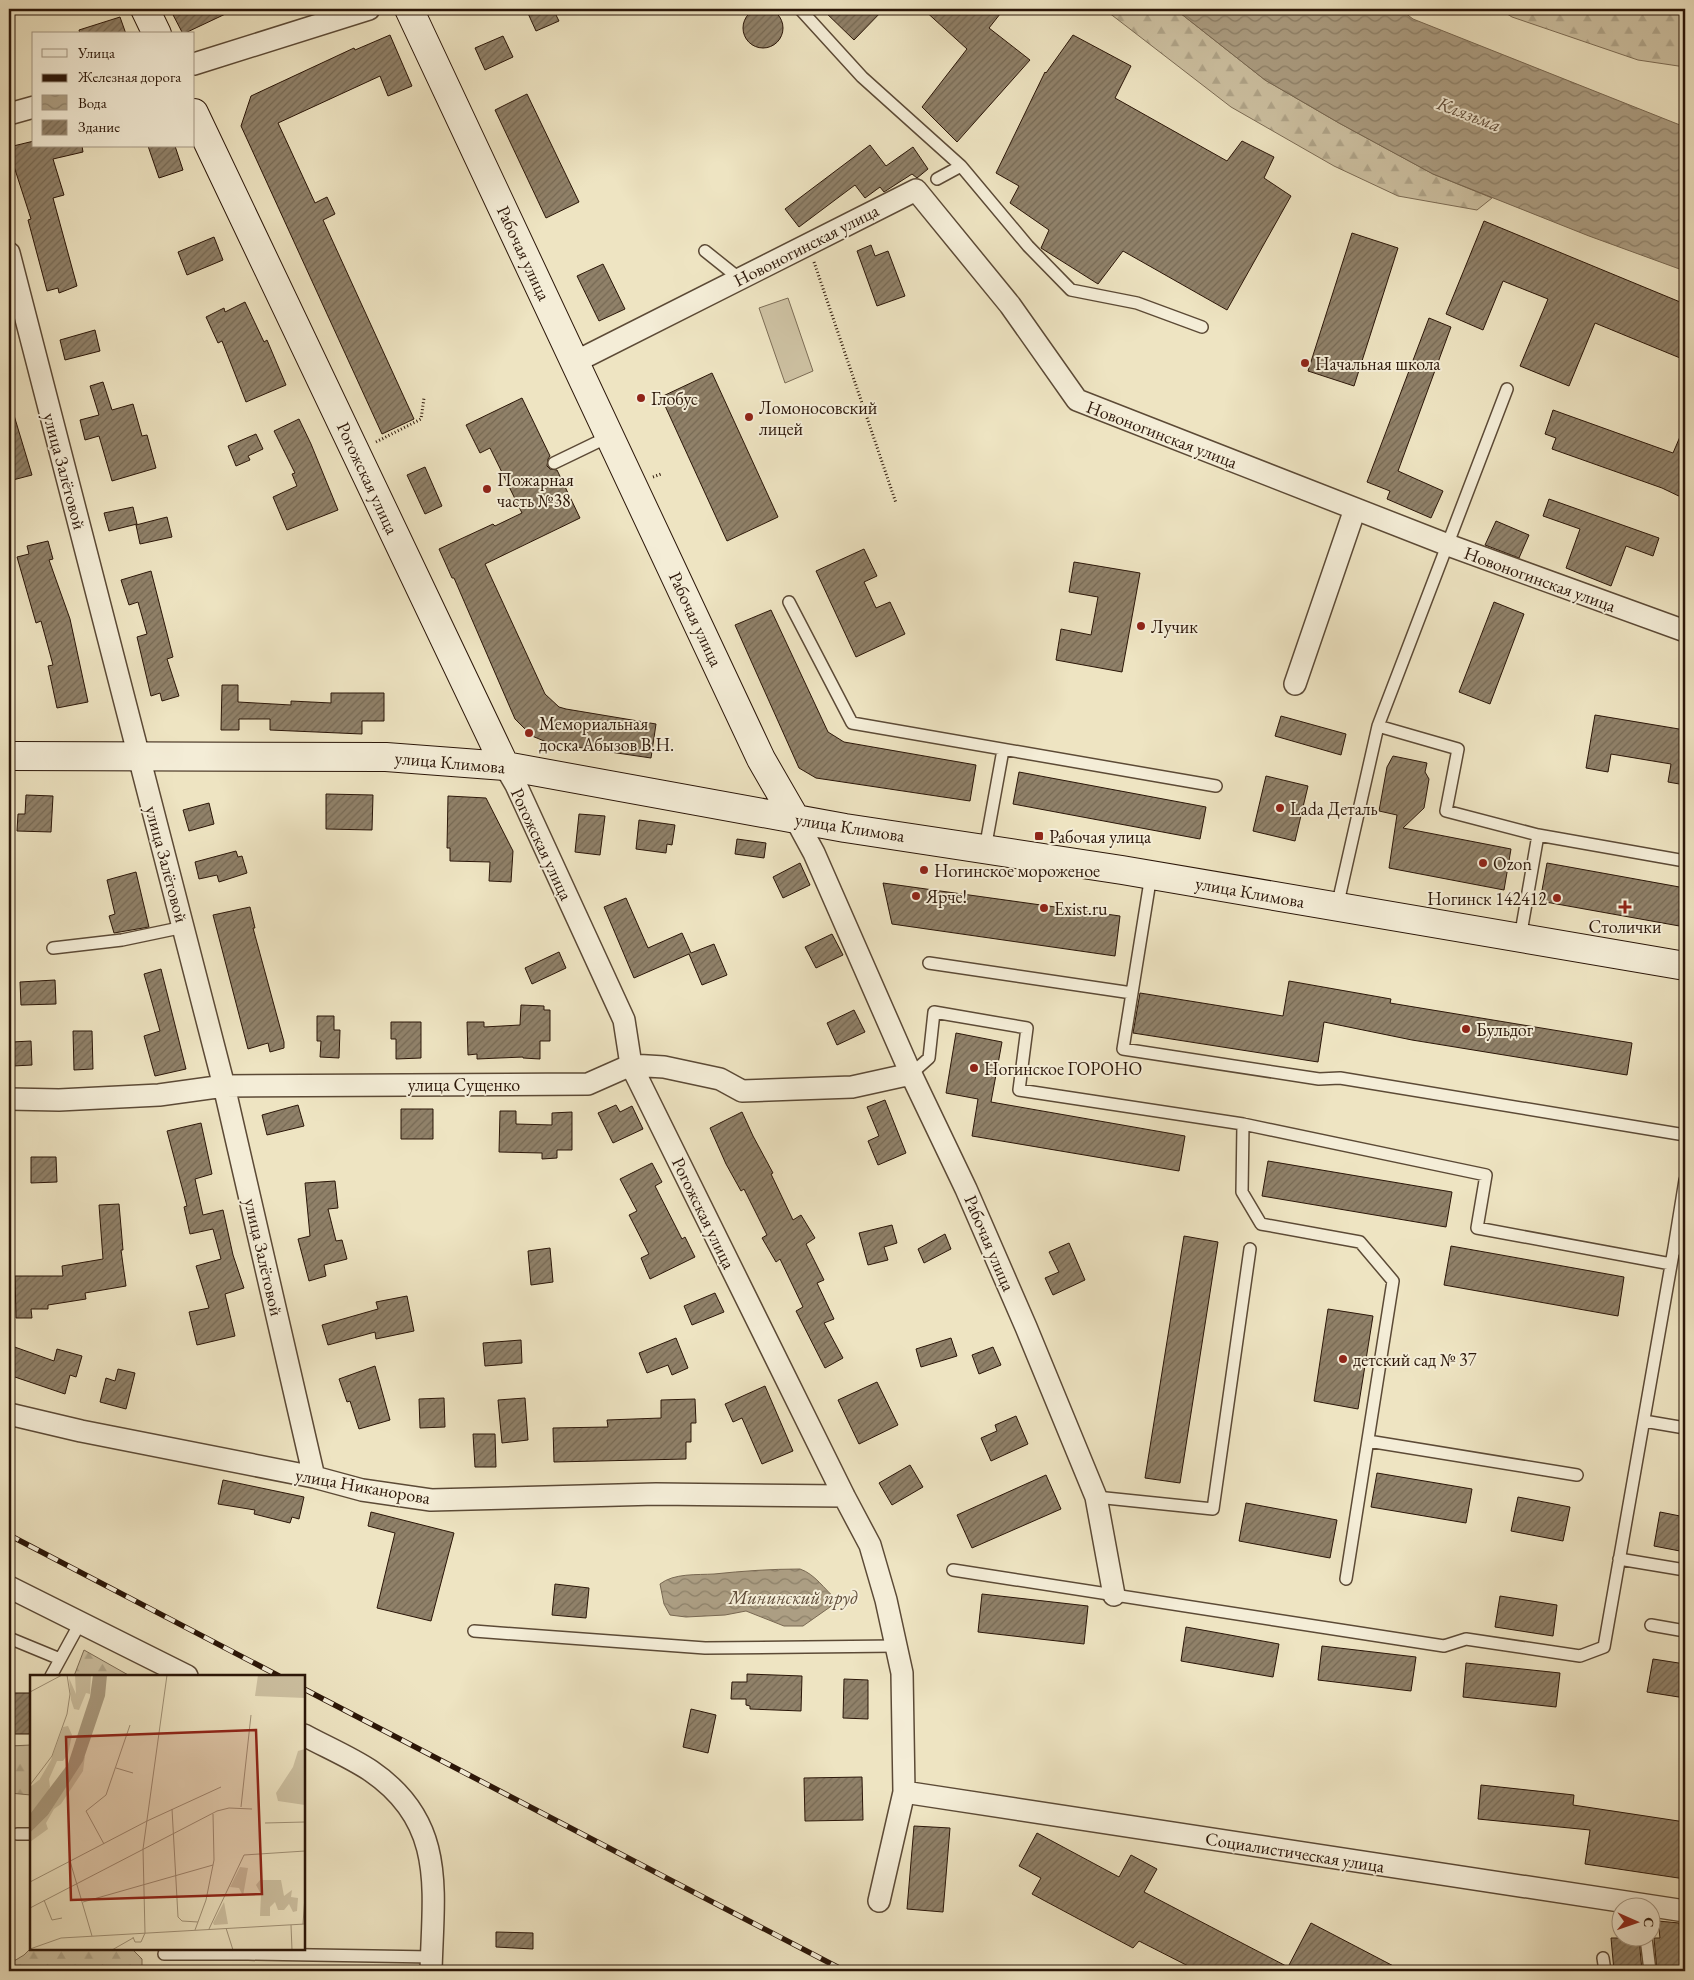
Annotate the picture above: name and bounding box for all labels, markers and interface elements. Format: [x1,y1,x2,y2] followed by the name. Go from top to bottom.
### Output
[32,32,195,148] legend
[77,43,115,62] text: Улица
[77,67,181,86] text: Железная дорога
[1433,90,1504,138] water label: Клязьма
[78,93,107,112] text: Вода
[78,117,120,136] text: Здание
[730,198,883,292] street label: Новоногинская улица
[492,202,556,305] street label: Рабочая улица
[1315,352,1441,375] place label: Начальная школа
[1299,357,1311,369] marker: Начальная школа
[651,387,698,410] place label: Глобус
[635,392,647,404] marker: Глобус
[1083,395,1241,474] street label: Новоногинская улица
[759,396,878,440] place label: Ломоносовский лицей
[38,410,92,532] street label: улица Залётовой
[743,411,755,423] marker: Ломоносовский лицей
[332,418,404,539] street label: Рогожская улица
[497,468,574,512] place label: Пожарная часть №38
[481,483,493,495] marker: Пожарная часть №38
[1461,541,1620,617] street label: Новоногинская улица
[664,568,728,671] street label: Рабочая улица
[1151,615,1198,638] place label: Лучик
[1135,620,1147,632] marker: Лучик
[539,712,674,756] place label: Мемориальная доска Абызов В.Н.
[523,727,535,739] marker: Мемориальная доска Абызов В.Н.
[394,746,507,778] street label: улица Климова
[506,784,578,905] street label: Рогожская улица
[1290,797,1378,820] place label: Lada Деталь
[1274,802,1286,814] marker: Lada Деталь
[140,803,194,925] street label: улица Залётовой
[794,807,907,847] street label: улица Климова
[1049,825,1152,848] place label: Рабочая улица
[1033,830,1045,842] marker: Рабочая улица
[1493,852,1532,875] place label: Ozon
[1477,857,1489,869] marker: Ozon
[934,859,1100,882] place label: Ногинское мороженое
[918,864,930,876] marker: Ногинское мороженое
[1194,871,1307,913] street label: улица Климова
[925,885,967,908] place label: Ярче!
[1427,887,1547,910] place label: Ногинск 142412
[910,890,922,902] marker: Ярче!
[1551,892,1563,904] marker: Ногинск 142412
[1054,897,1108,920] place label: Exist.ru
[1619,901,1631,913] marker: Столички
[1038,902,1050,914] marker: Exist.ru
[1589,915,1662,938] place label: Столички
[1476,1018,1534,1041] place label: Бульдог
[1460,1023,1472,1035] marker: Бульдог
[984,1057,1142,1080] place label: Ногинское ГОРОНО
[968,1062,980,1074] marker: Ногинское ГОРОНО
[408,1073,520,1096] street label: улица Сущенко
[667,1153,741,1273] street label: Рогожская улица
[959,1191,1021,1295] street label: Рабочая улица
[239,1196,289,1319] street label: улица Залётовой
[1353,1348,1477,1371] place label: детский сад № 37
[1337,1353,1349,1365] marker: детский сад № 37
[294,1463,433,1509] street label: улица Никанорова
[727,1585,858,1610] water label: Мининский пруд
[30,1675,305,1950] inset map
[1204,1826,1387,1878] street label: Социалистическая улица
[1612,1898,1662,1948] north arrow
[1640,1917,1658,1928] text: С

